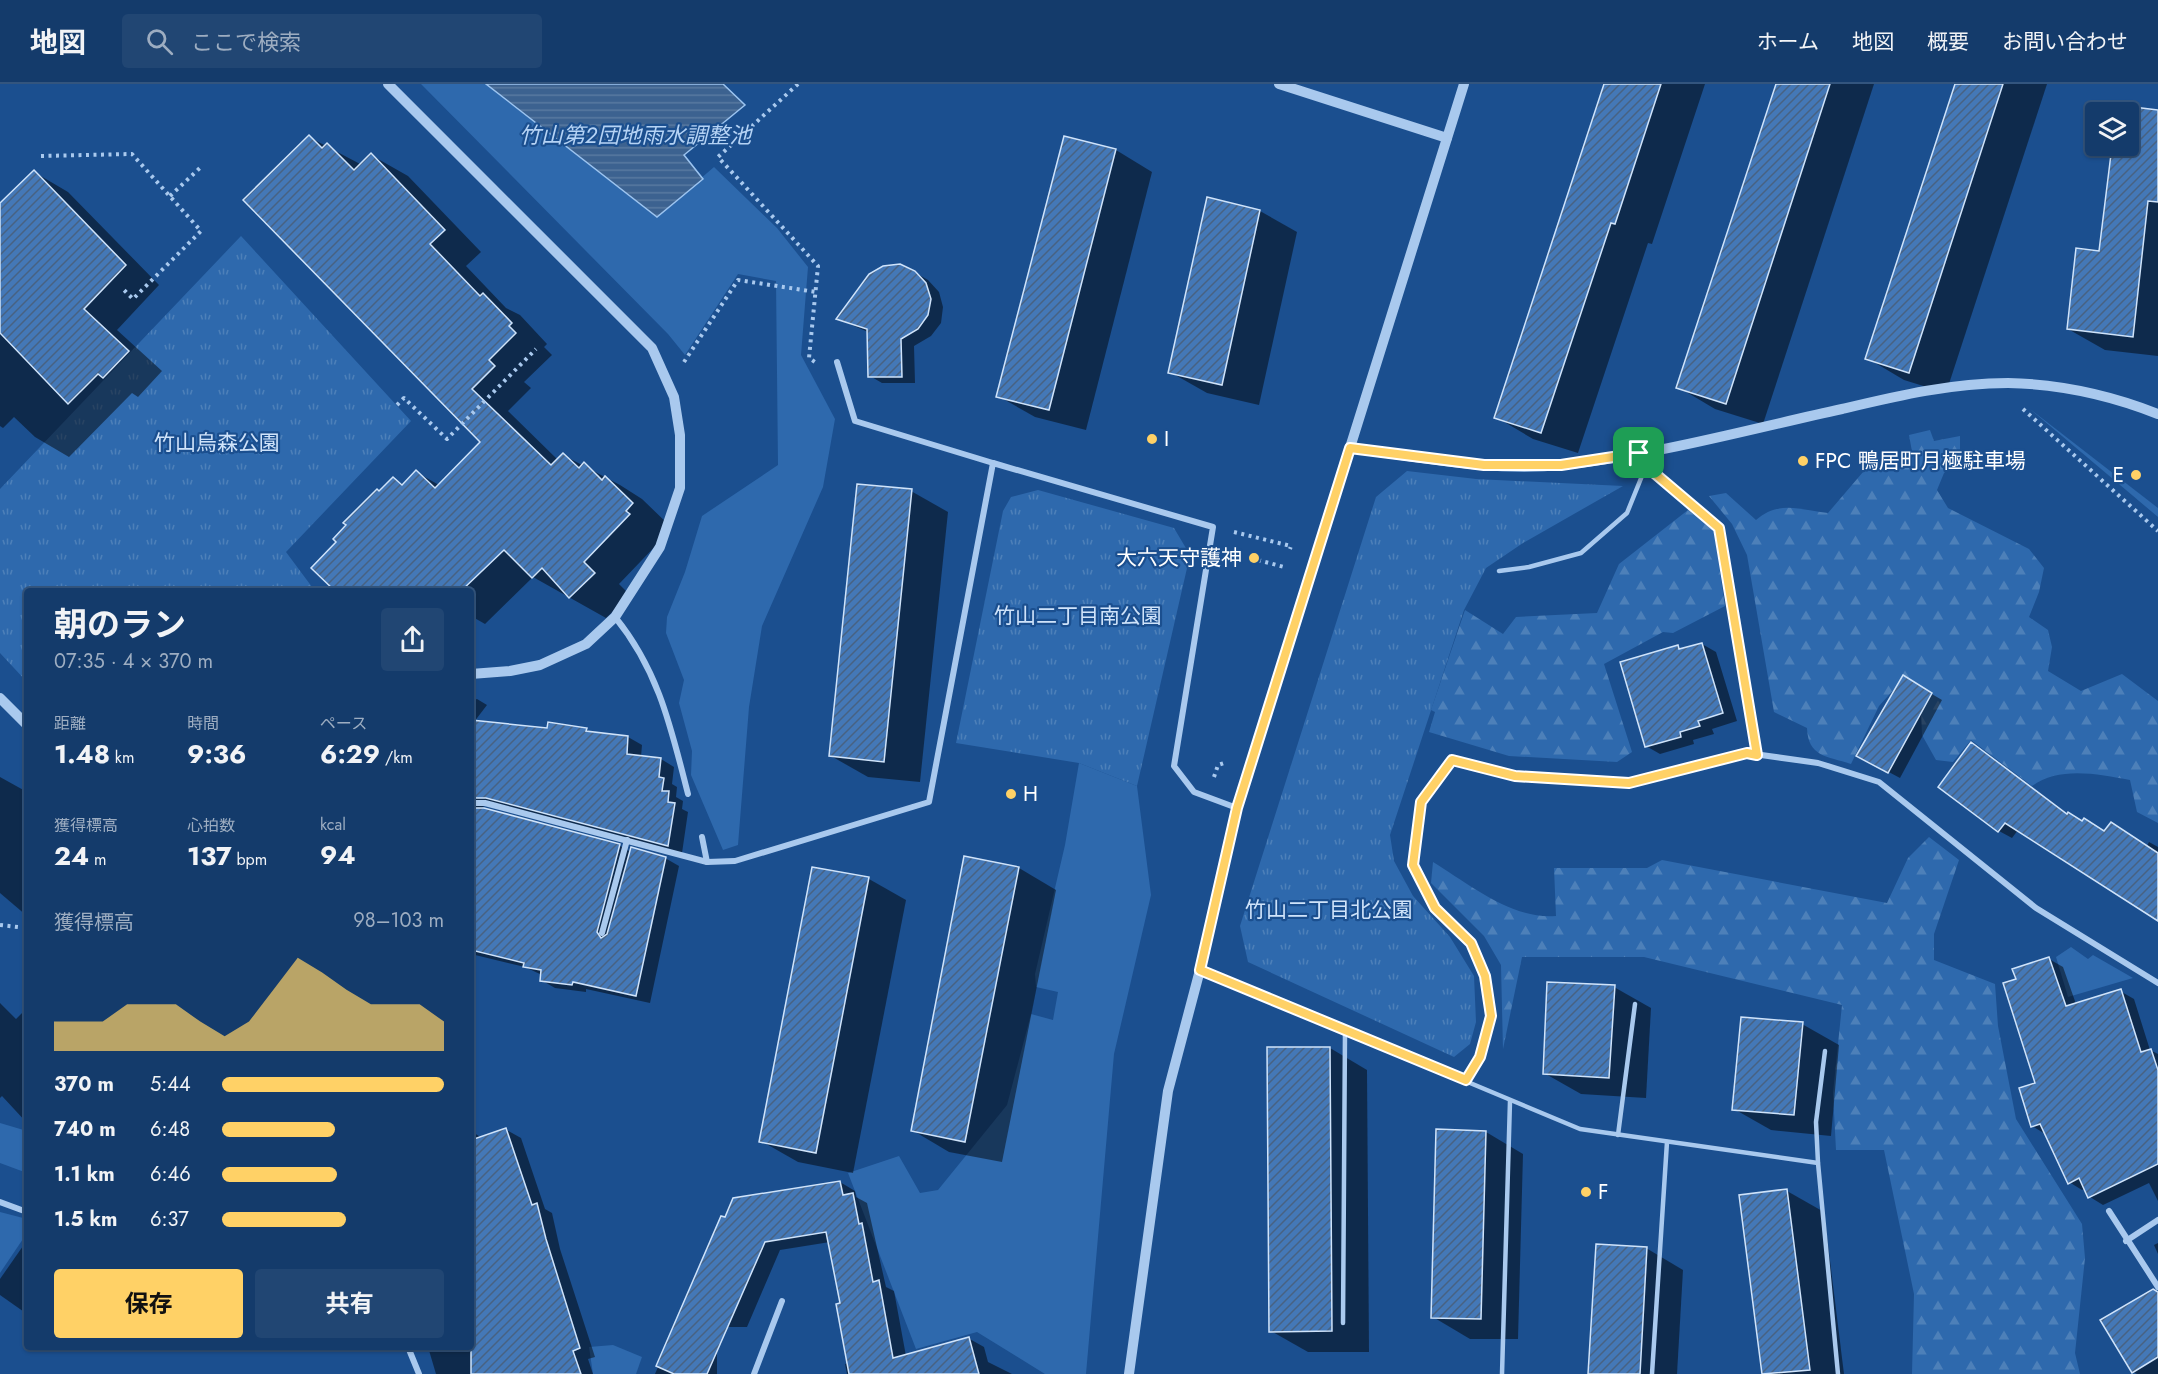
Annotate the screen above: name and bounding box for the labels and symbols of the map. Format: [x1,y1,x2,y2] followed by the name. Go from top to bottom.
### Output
[519,119,753,151] water label: 竹山第２団地雨水調整池
[1164,424,1169,454] place label: I
[1613,427,1664,478] pin
[154,428,280,458] park label: 竹山烏森公園
[1145,432,1159,446] marker: I
[1815,446,2026,476] place label: FPC 鴨居町月極駐車場
[1796,454,1810,468] marker: FPC 鴨居町月極駐車場
[2112,460,2124,490] place label: E
[2129,468,2143,482] marker: E
[1116,543,1242,573] place label: 大六天守護神
[1247,551,1261,565] marker: 大六天守護神
[994,601,1162,631] park label: 竹山二丁目南公園
[1023,779,1038,809] place label: H
[1004,787,1018,801] marker: H
[1245,895,1413,925] park label: 竹山二丁目北公園
[1598,1177,1609,1207] place label: F
[1579,1185,1593,1199] marker: F

